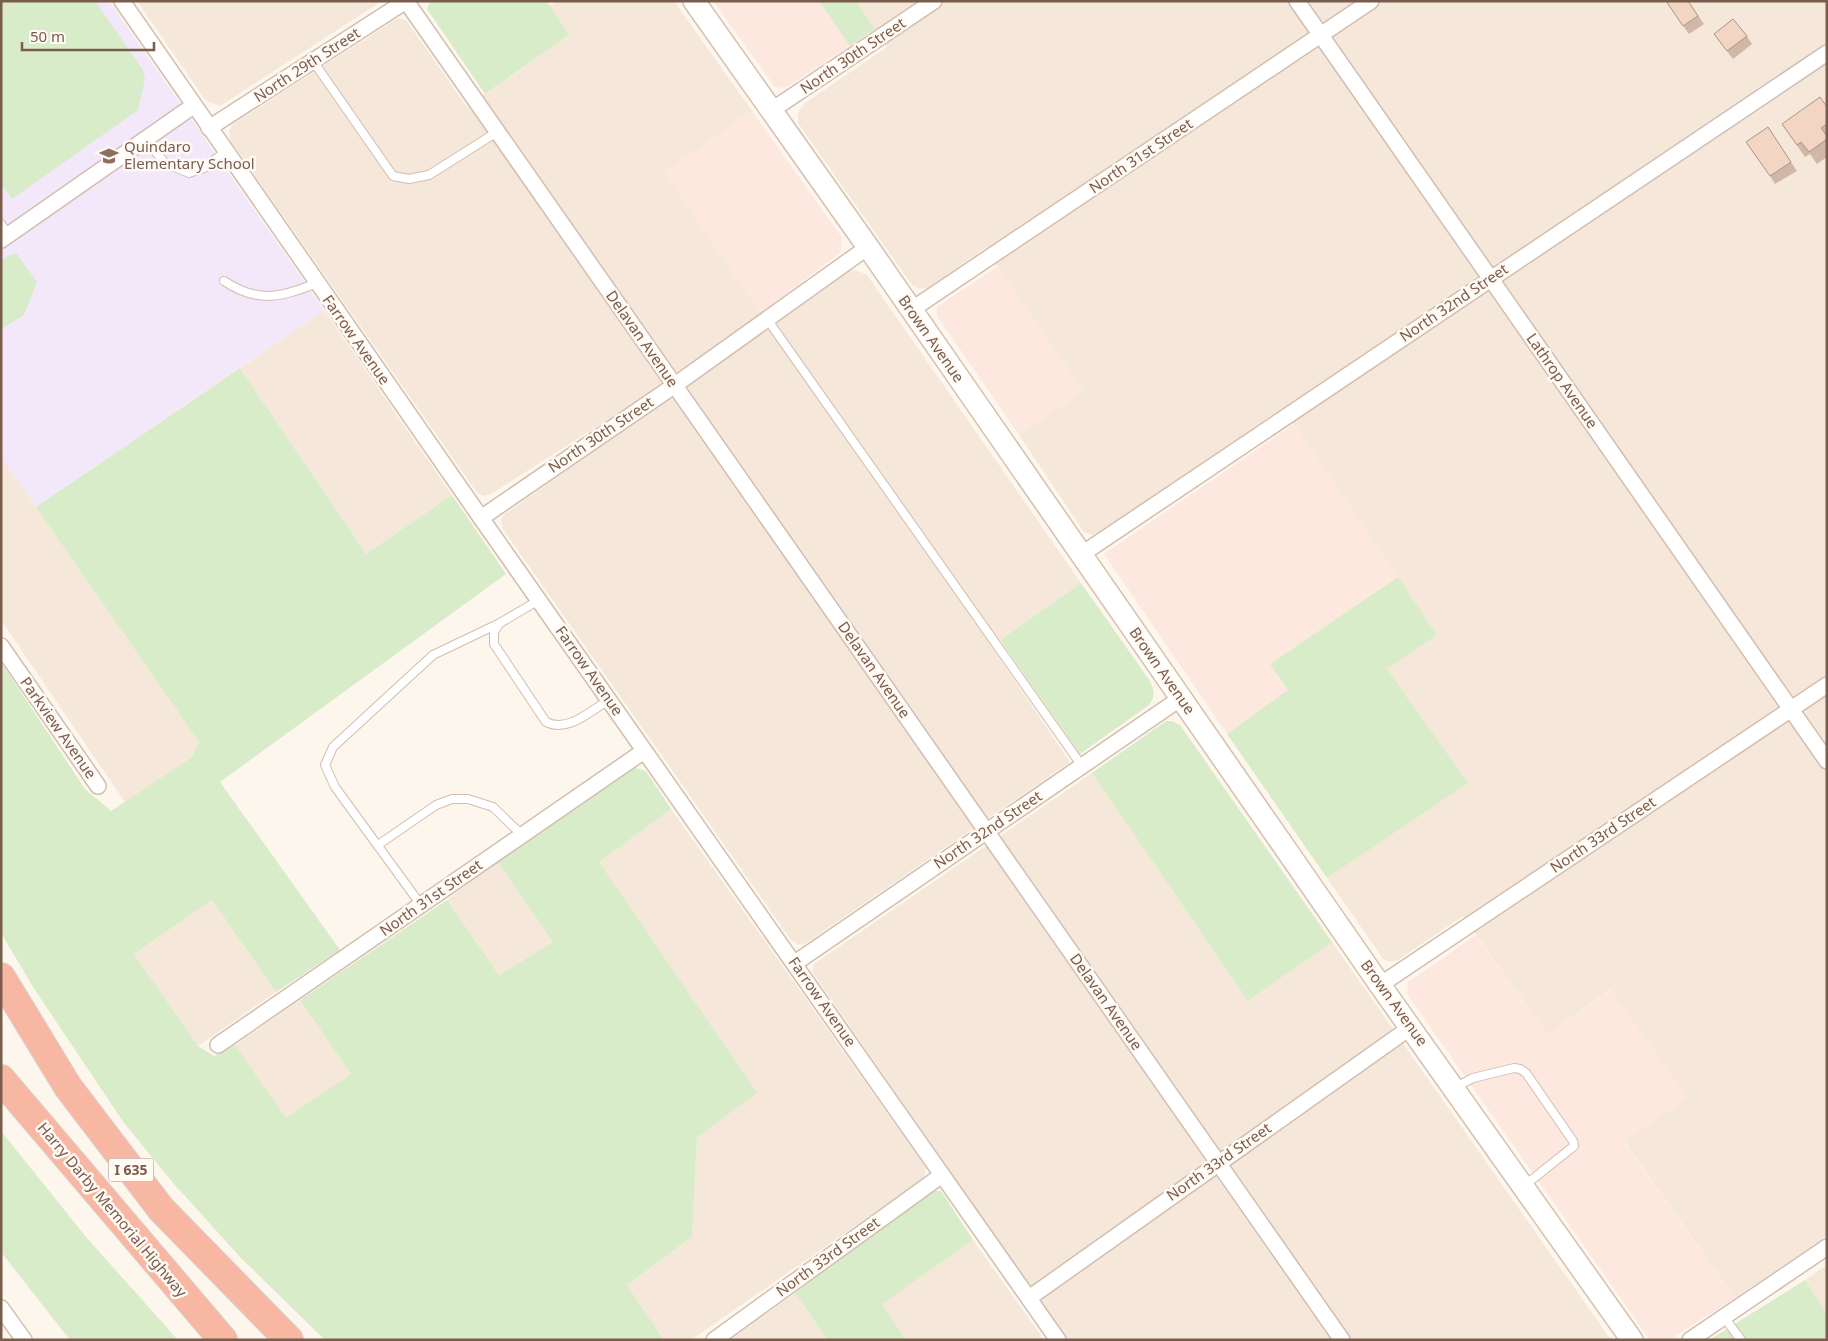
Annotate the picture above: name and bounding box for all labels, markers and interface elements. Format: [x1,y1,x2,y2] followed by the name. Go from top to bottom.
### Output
[796,12,909,98] street label: North 30th Street
[22,20,155,52] scale bar
[249,22,364,106] street label: North 29th Street
[30,26,65,46] text: 50 m
[1085,113,1197,197] street label: North 31st Street
[124,136,255,173] place label: Quindaro Elementary School
[98,145,120,167] school or university icon: Quindaro Elementary School
[1395,258,1512,346] street label: North 32nd Street
[602,286,684,391] street label: Delavan Avenue
[318,291,395,388] street label: Farrow Avenue
[894,291,969,386] street label: Brown Avenue
[1523,329,1603,432] street label: Lathrop Avenue
[544,391,657,477] street label: North 30th Street
[834,617,916,722] street label: Delavan Avenue
[551,622,628,719] street label: Farrow Avenue
[1125,623,1200,718] street label: Brown Avenue
[16,673,101,782] street label: Parkview Avenue
[929,785,1046,873] street label: North 32nd Street
[1546,791,1660,877] street label: North 33rd Street
[375,854,486,940] street label: North 31st Street
[1066,949,1148,1054] street label: Delavan Avenue
[784,953,861,1050] street label: Farrow Avenue
[1357,955,1433,1050] street label: Brown Avenue
[1162,1117,1275,1205] street label: North 33rd Street
[34,1118,192,1301] street label: Harry Darby Memorial Highway
[108,1158,154,1182] road number: I 635
[772,1212,884,1301] street label: North 33rd Street

